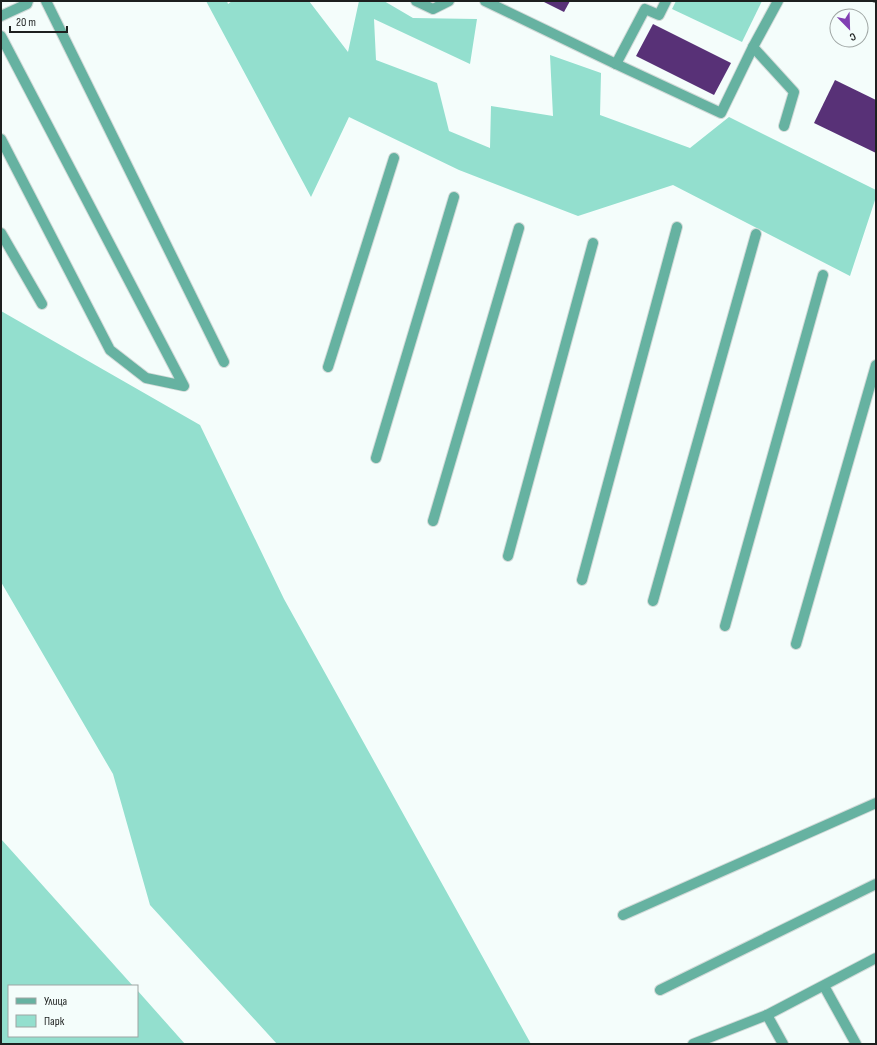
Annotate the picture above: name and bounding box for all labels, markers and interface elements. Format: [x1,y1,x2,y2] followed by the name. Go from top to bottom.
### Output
[10,8,67,34] scale bar
[829,8,869,48] north arrow
[16,15,36,30] text: 20 m
[847,30,858,44] text: С
[8,985,138,1037] legend
[44,994,68,1009] text: Улица
[44,1014,65,1029] text: Парк

